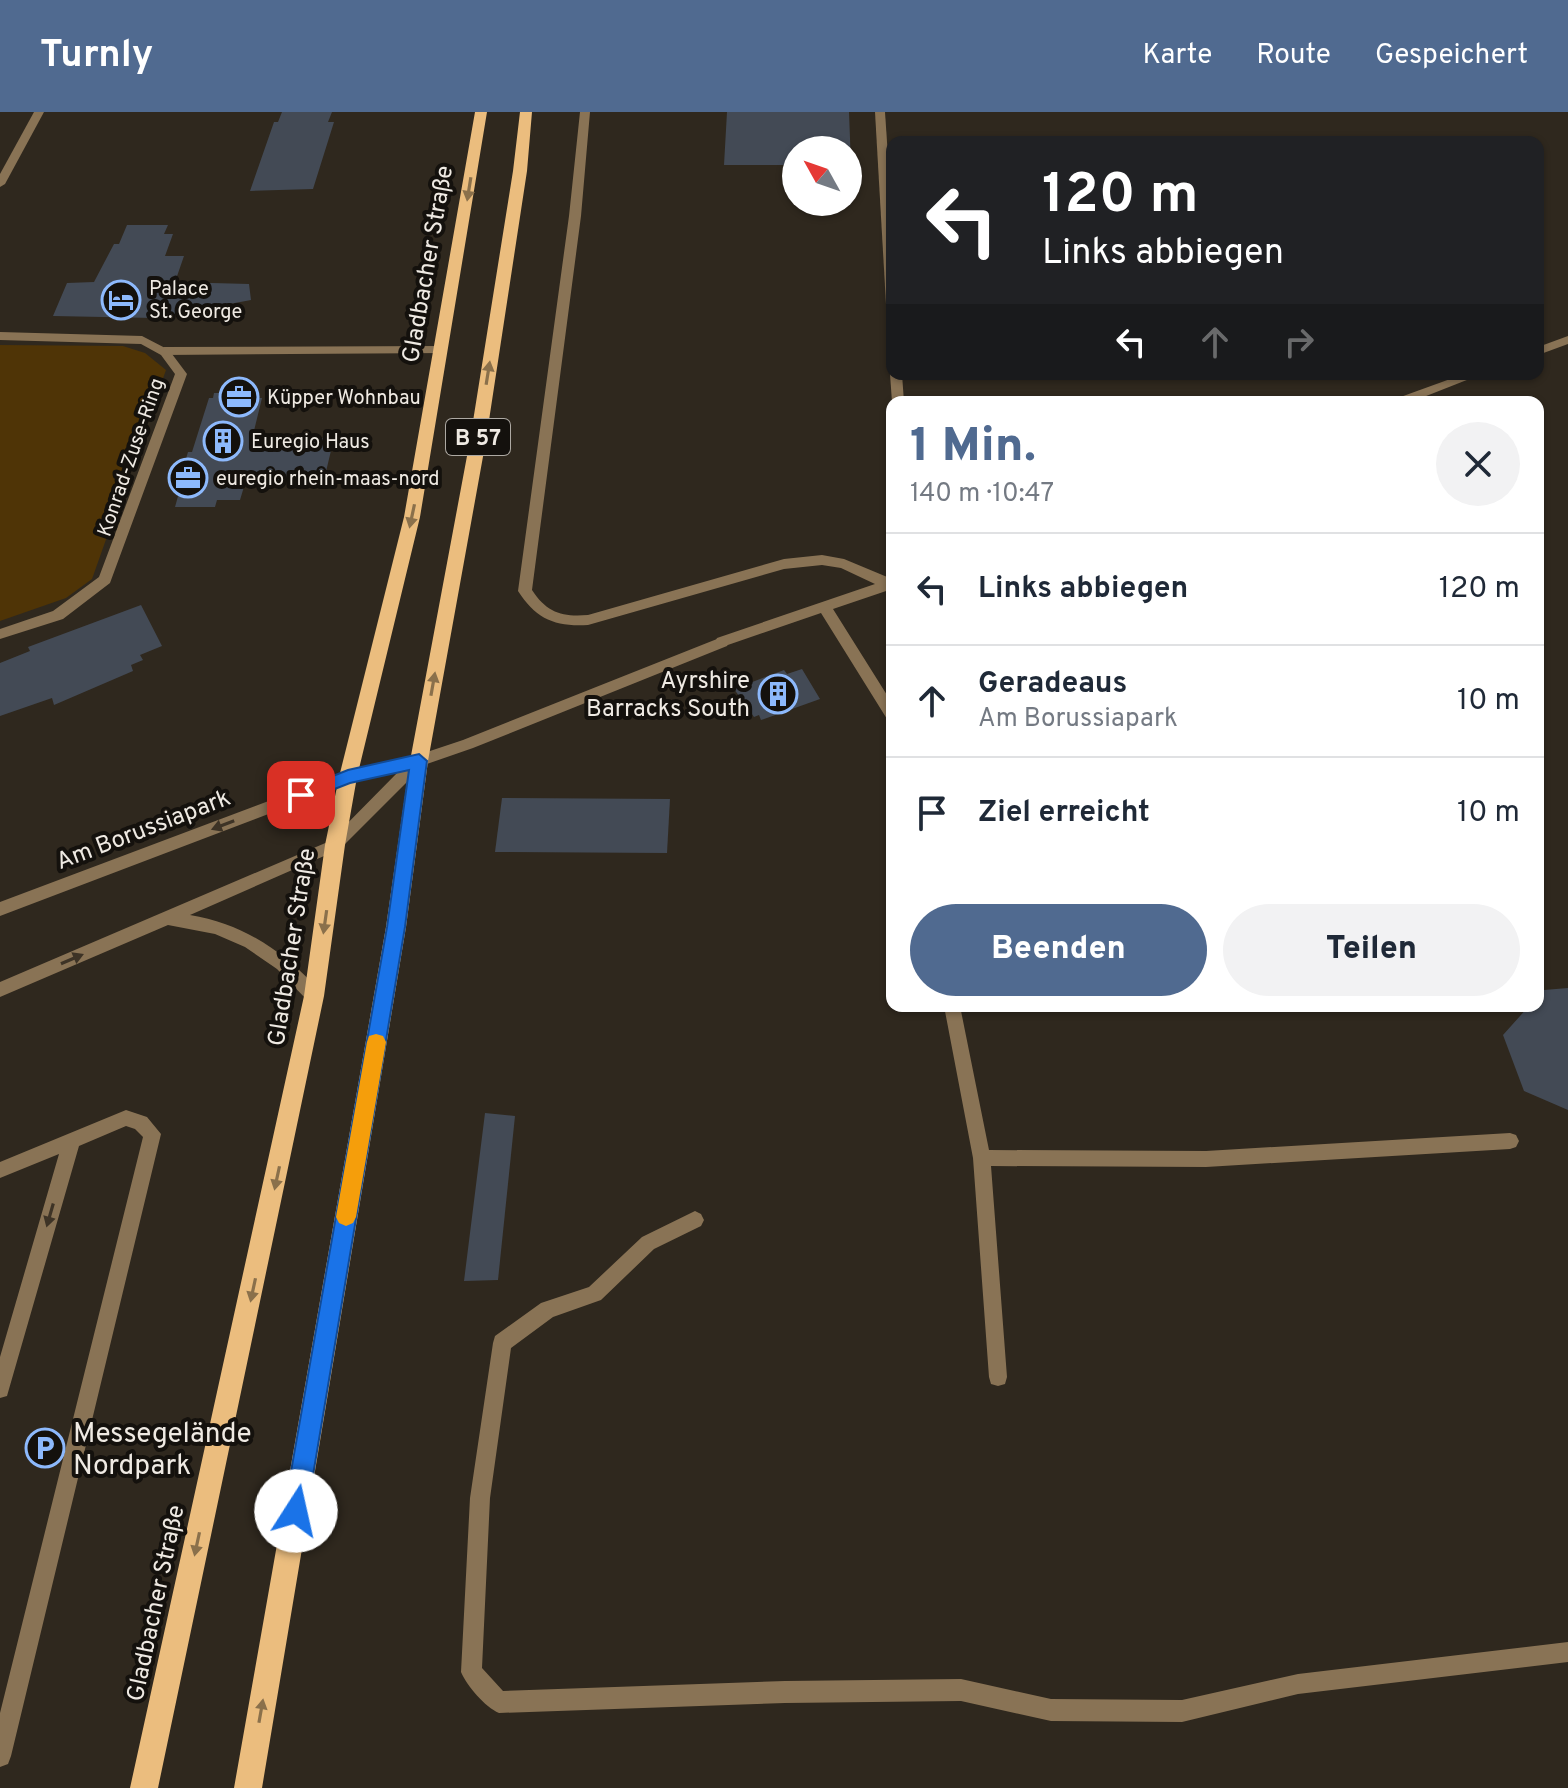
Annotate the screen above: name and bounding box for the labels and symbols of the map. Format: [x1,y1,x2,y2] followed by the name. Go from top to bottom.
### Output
[782,136,862,216] north arrow
[397,163,461,365] street label: Gladbacher Straße
[462,177,475,202] one-way arrow
[149,277,242,326] place label: Palace St. George
[100,279,142,321] hotel icon: Palace St. George
[483,360,495,385] one-way arrow
[93,375,171,540] street label: Konrad-Zuse-Ring
[218,376,260,418] office icon: Küpper Wohnbau
[267,386,421,412] place label: Küpper Wohnbau
[446,419,510,455] road number: B 57
[202,420,244,462] building icon: Euregio Haus
[251,430,370,456] place label: Euregio Haus
[167,457,209,499] office icon: euregio rhein-maas-nord
[216,467,440,493] place label: euregio rhein-maas-nord
[405,503,418,528] one-way arrow
[586,667,750,725] place label: Ayrshire Barracks South
[427,671,440,696] one-way arrow
[757,673,799,715] building icon: Ayrshire Barracks South
[267,761,335,829] pin
[52,784,235,878] street label: Am Borussiapark
[211,819,235,832] one-way arrow
[263,846,323,1048] street label: Gladbacher Straße
[318,910,331,935] one-way arrow
[60,953,84,966] one-way arrow
[270,1165,283,1190] one-way arrow
[43,1204,56,1228] one-way arrow
[246,1278,259,1303] one-way arrow
[73,1417,252,1485] place label: Messegelände Nordpark
[24,1427,66,1469] parking icon: Messegelände Nordpark
[254,1469,338,1553] position arrow
[121,1502,192,1704] street label: Gladbacher Straße
[190,1532,203,1557] one-way arrow
[256,1698,268,1723] one-way arrow

